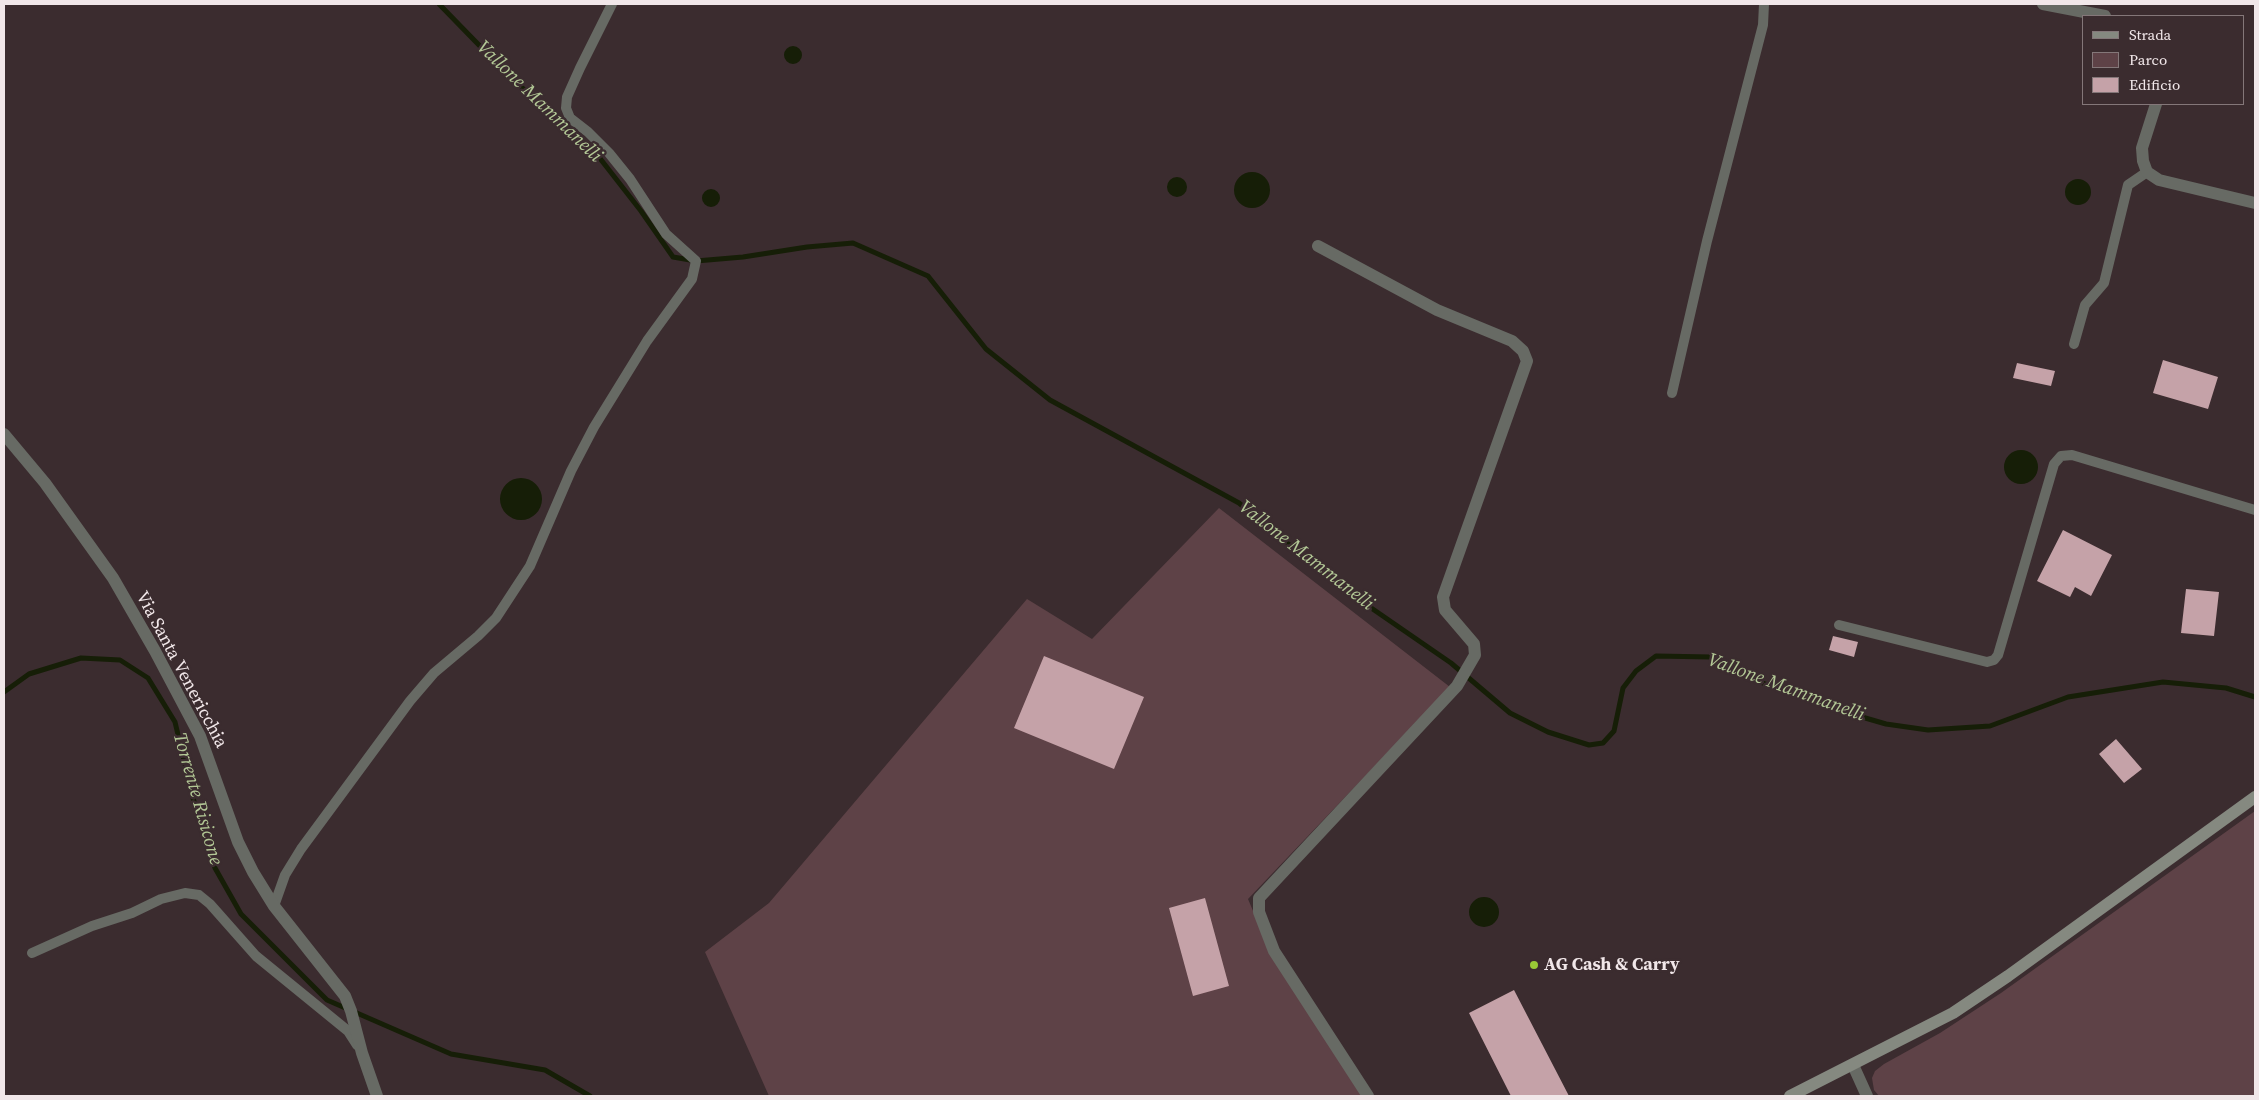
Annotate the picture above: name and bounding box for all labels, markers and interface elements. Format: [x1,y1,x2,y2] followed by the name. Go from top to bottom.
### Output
[2082,15,2244,105] legend
[2129,24,2171,45] text: Strada
[471,36,607,168] water label: Vallone Mammanelli
[2129,49,2167,70] text: Parco
[2129,74,2180,95] text: Edificio
[1234,496,1378,616] water label: Vallone Mammanelli
[131,588,231,752] street label: Via Santa Venericchia
[1704,649,1868,727] water label: Vallone Mammanelli
[167,730,227,868] water label: Torrente Risicone
[1544,954,1680,976] place label: AG Cash & Carry
[1528,959,1540,971] marker: AG Cash & Carry

